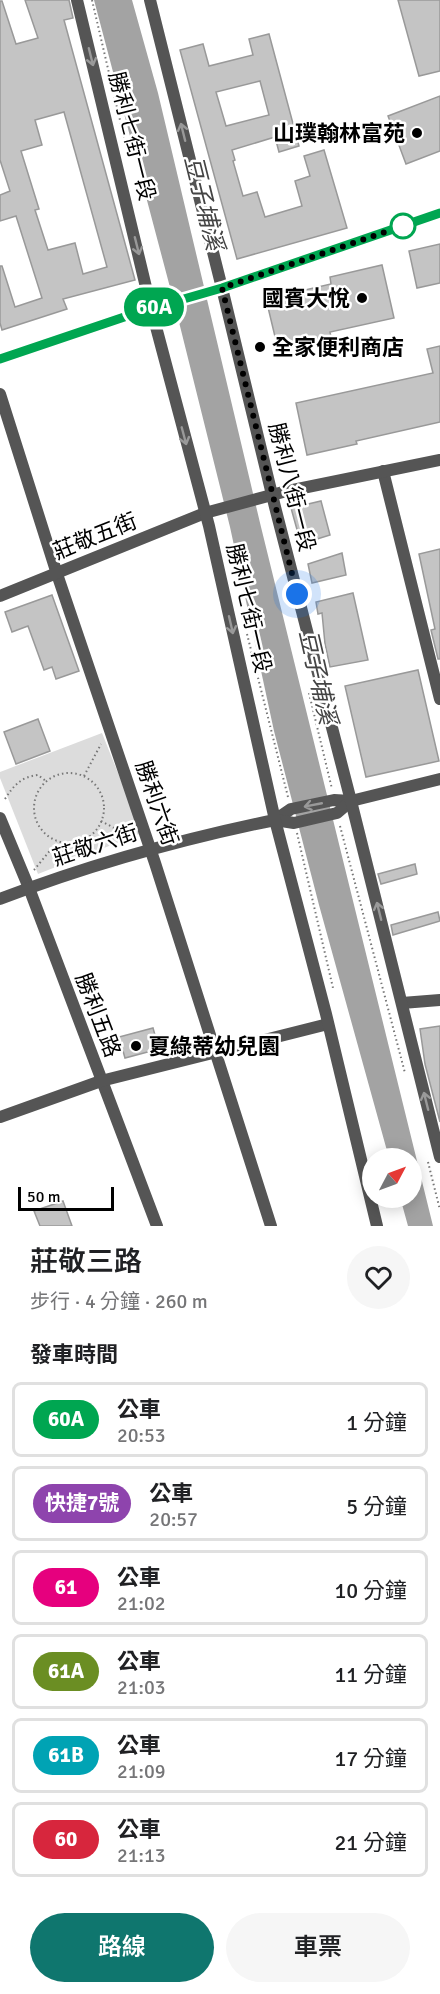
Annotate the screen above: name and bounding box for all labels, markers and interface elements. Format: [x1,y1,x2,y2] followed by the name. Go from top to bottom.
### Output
[85,47,97,66] one-way arrow
[103,69,161,203] street label: 勝利七街一段
[273,120,405,147] place label: 山璞翰林富苑
[176,122,188,141] one-way arrow
[410,126,424,140] marker: 山璞翰林富苑
[178,153,231,256] water label: 豆子埔溪
[390,213,416,239] unlabelled marker
[131,237,143,256] one-way arrow
[262,285,350,312] place label: 國賓大悅
[120,288,189,326] line badge: 60A
[355,291,369,305] marker: 國賓大悅
[136,294,172,320] text: 60A
[272,334,404,361] place label: 全家便利商店
[253,340,267,354] marker: 全家便利商店
[263,420,321,554] street label: 勝利八街一段
[179,426,190,445] one-way arrow
[49,507,141,565] street label: 莊敬五街
[221,541,277,675] street label: 勝利七街一段
[282,579,312,609] your location
[226,614,237,634] one-way arrow
[293,627,344,730] water label: 豆子埔溪
[130,757,184,849] street label: 勝利六街
[303,800,323,811] one-way arrow
[49,819,141,871] street label: 莊敬六街
[372,902,384,921] one-way arrow
[70,969,126,1061] street label: 勝利五路
[148,1033,280,1060] place label: 夏綠蒂幼兒園
[129,1039,143,1053] marker: 夏綠蒂幼兒園
[419,1091,431,1110] one-way arrow
[362,1148,422,1208] north arrow
[362,1148,422,1208] map controls
[18,1184,114,1212] scale bar
[27,1187,61,1207] text: 50 m
[30,1245,142,1279] text: 莊敬三路
[347,1246,410,1309] button: heart
[30,1289,208,1314] text: 步行 · 4 分鐘 · 260 m
[30,1341,118,1368] text: 發車時間
[117,1396,161,1423] text: 公車
[48,1406,84,1432] text: 60A
[346,1409,407,1436] text: 1 分鐘
[117,1423,166,1448] text: 20:53
[149,1480,193,1507] text: 公車
[45,1490,119,1516] text: 快捷7號
[346,1493,407,1520] text: 5 分鐘
[149,1507,198,1532] text: 20:57
[117,1564,161,1591] text: 公車
[55,1574,77,1600] text: 61
[334,1577,407,1604] text: 10 分鐘
[117,1591,166,1616] text: 21:02
[117,1648,161,1675] text: 公車
[48,1658,84,1684] text: 61A
[334,1661,407,1688] text: 11 分鐘
[117,1675,166,1700] text: 21:03
[117,1732,161,1759] text: 公車
[48,1742,84,1768] text: 61B
[334,1745,407,1772] text: 17 分鐘
[117,1759,166,1784] text: 21:09
[117,1816,161,1843] text: 公車
[55,1826,77,1852] text: 60
[334,1829,407,1856] text: 21 分鐘
[117,1843,166,1868] text: 21:13
[30,1913,214,1982] button: 路線
[226,1913,410,1982] button: 車票

